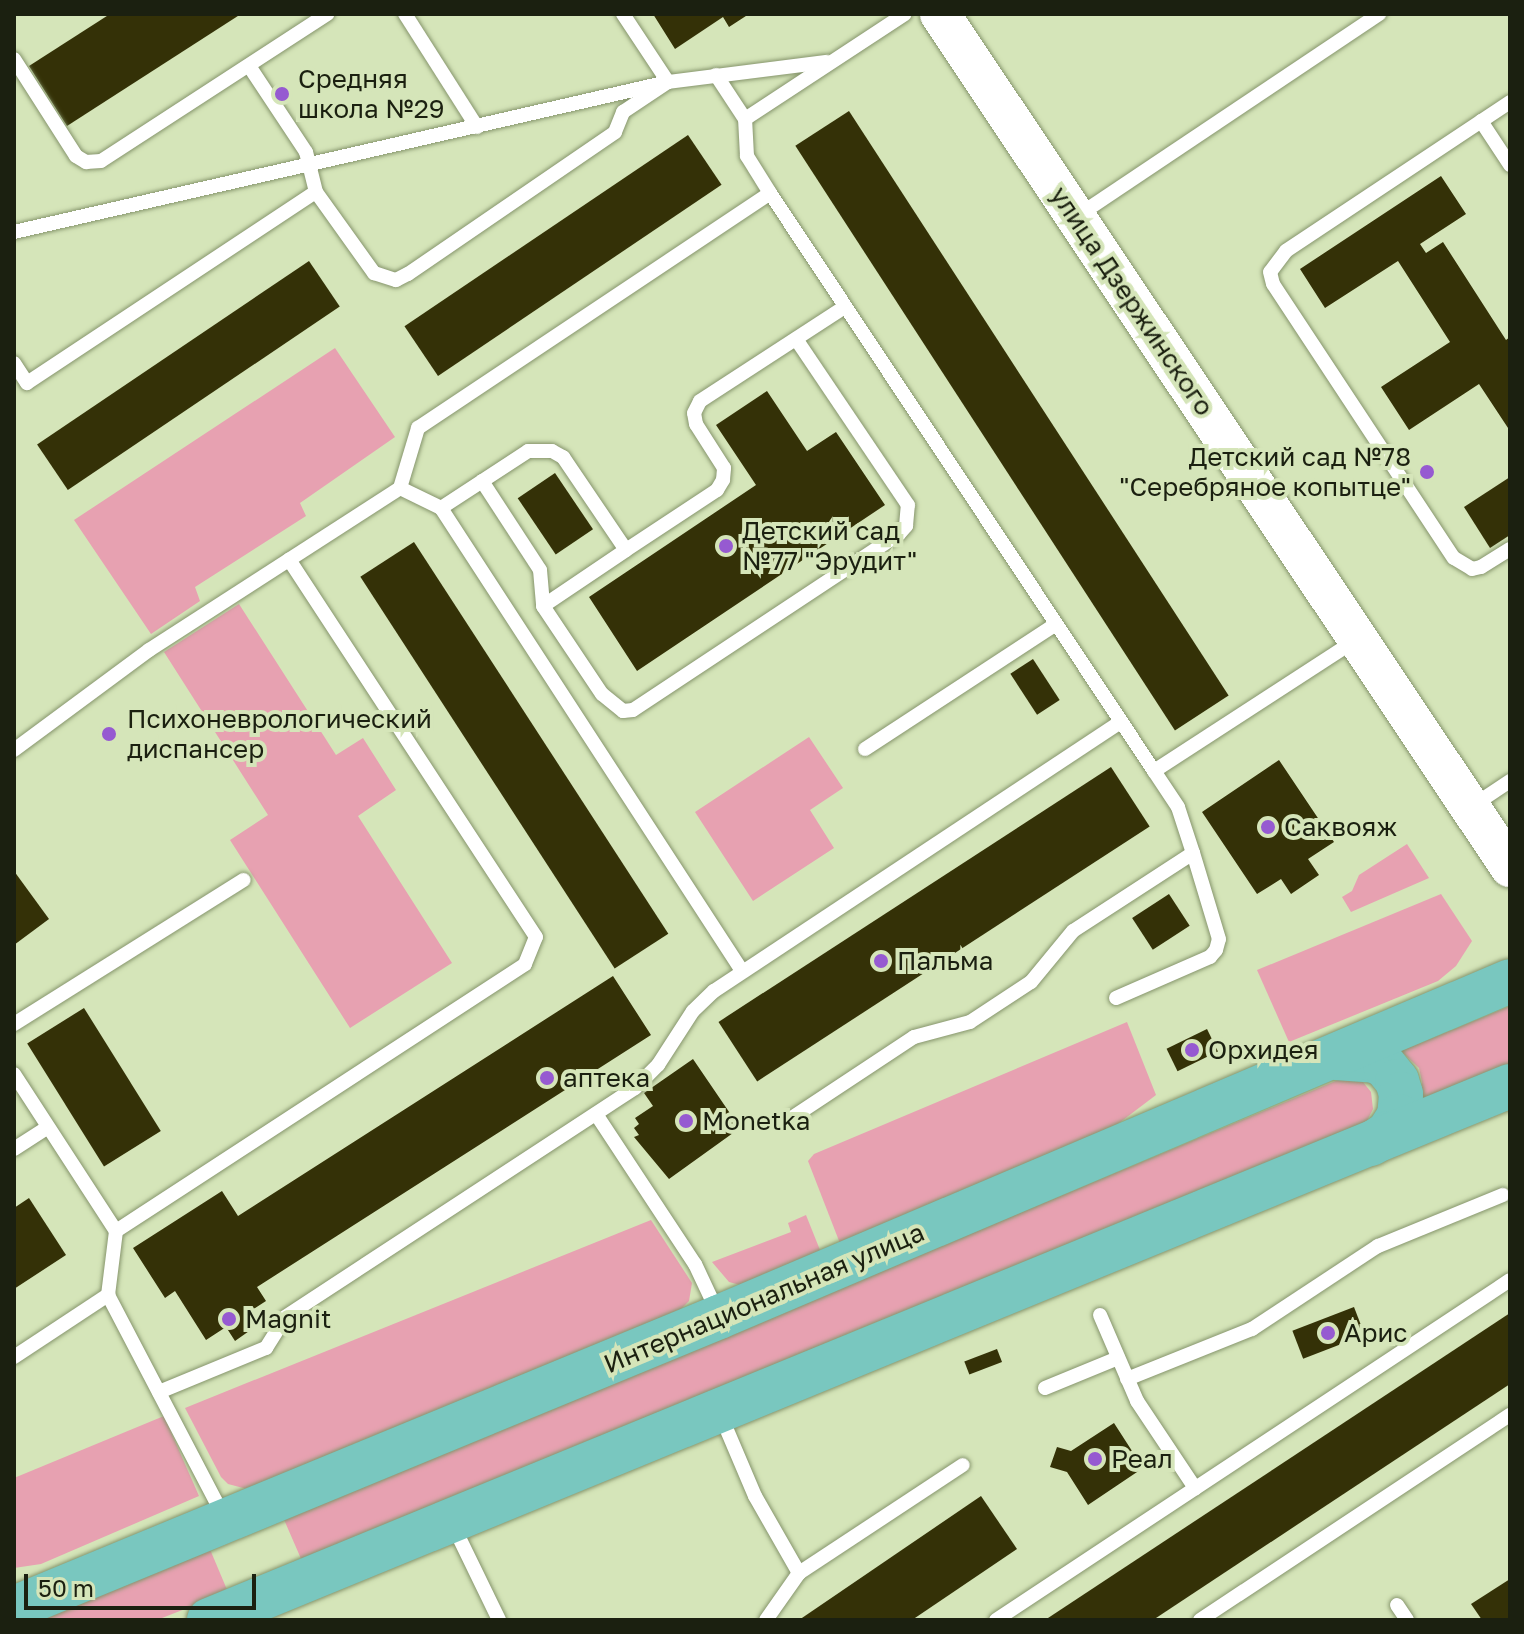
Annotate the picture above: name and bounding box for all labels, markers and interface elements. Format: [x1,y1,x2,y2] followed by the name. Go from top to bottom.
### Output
[298,63,445,124] place label: Средняя школа №29
[273,85,291,103] marker: Средняя школа №29
[1044,181,1220,421] street label: улица Дзержинского
[1119,441,1411,502] place label: Детский сад №78 "Серебряное копытце"
[1418,463,1436,481] marker: Детский сад №78 "Серебряное копытце"
[742,515,917,576] place label: Детский сад №77 "Эрудит"
[717,537,735,555] marker: Детский сад №77 "Эрудит"
[127,703,432,764] place label: Психоневрологический диспансер
[98,723,120,745] marker: Психоневрологический диспансер
[1284,811,1397,843] place label: Саквояж
[1259,818,1277,836] marker: Саквояж
[897,945,993,977] place label: Пальма
[872,952,890,970] marker: Пальма
[1208,1034,1318,1066] place label: Орхидея
[1183,1041,1201,1059] marker: Орхидея
[563,1062,650,1094] place label: аптека
[538,1069,556,1087] marker: аптека
[702,1105,811,1137] place label: Monetka
[677,1112,695,1130] marker: Monetka
[599,1216,929,1380] street label: Интернациональная улица
[245,1303,331,1335] place label: Magnit
[220,1310,238,1328] marker: Magnit
[1344,1317,1407,1349] place label: Арис
[1319,1324,1337,1342] marker: Арис
[1111,1443,1173,1475] place label: Реал
[1086,1450,1104,1468] marker: Реал
[28,1558,260,1608] scale bar
[38,1573,94,1602] text: 50 m

